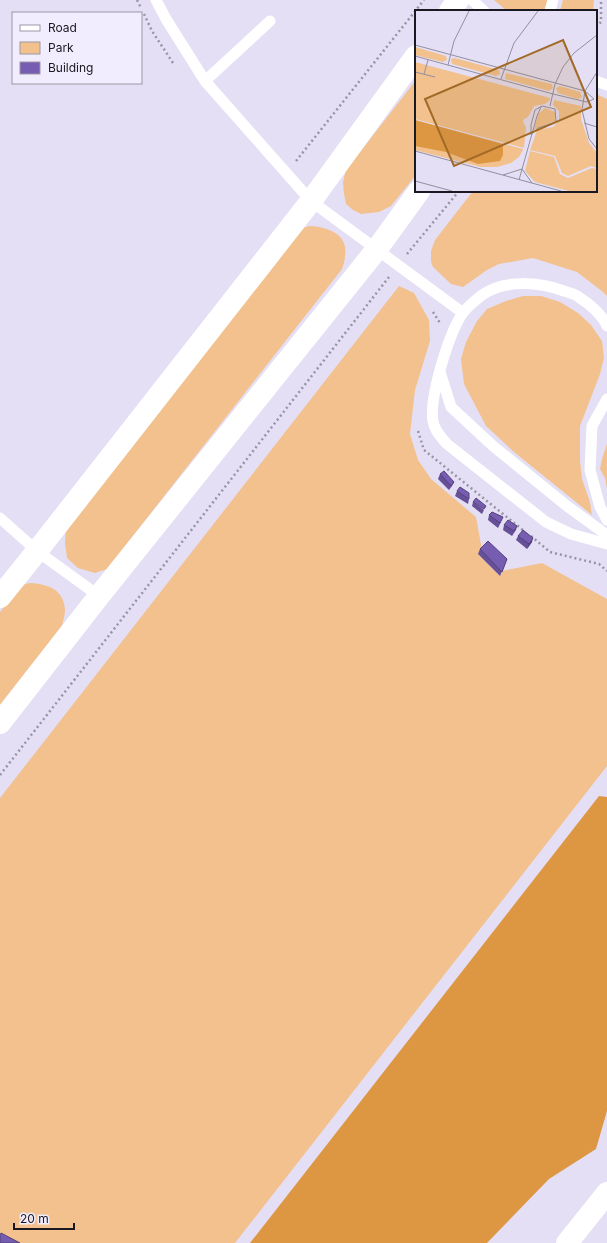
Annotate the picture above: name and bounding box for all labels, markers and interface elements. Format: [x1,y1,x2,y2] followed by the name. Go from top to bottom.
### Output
[415,10,597,192] inset map
[12,12,142,84] legend
[48,20,77,35] text: Road
[48,40,74,55] text: Park
[48,60,93,75] text: Building
[14,1205,74,1231] scale bar
[20,1211,49,1226] text: 20 m

